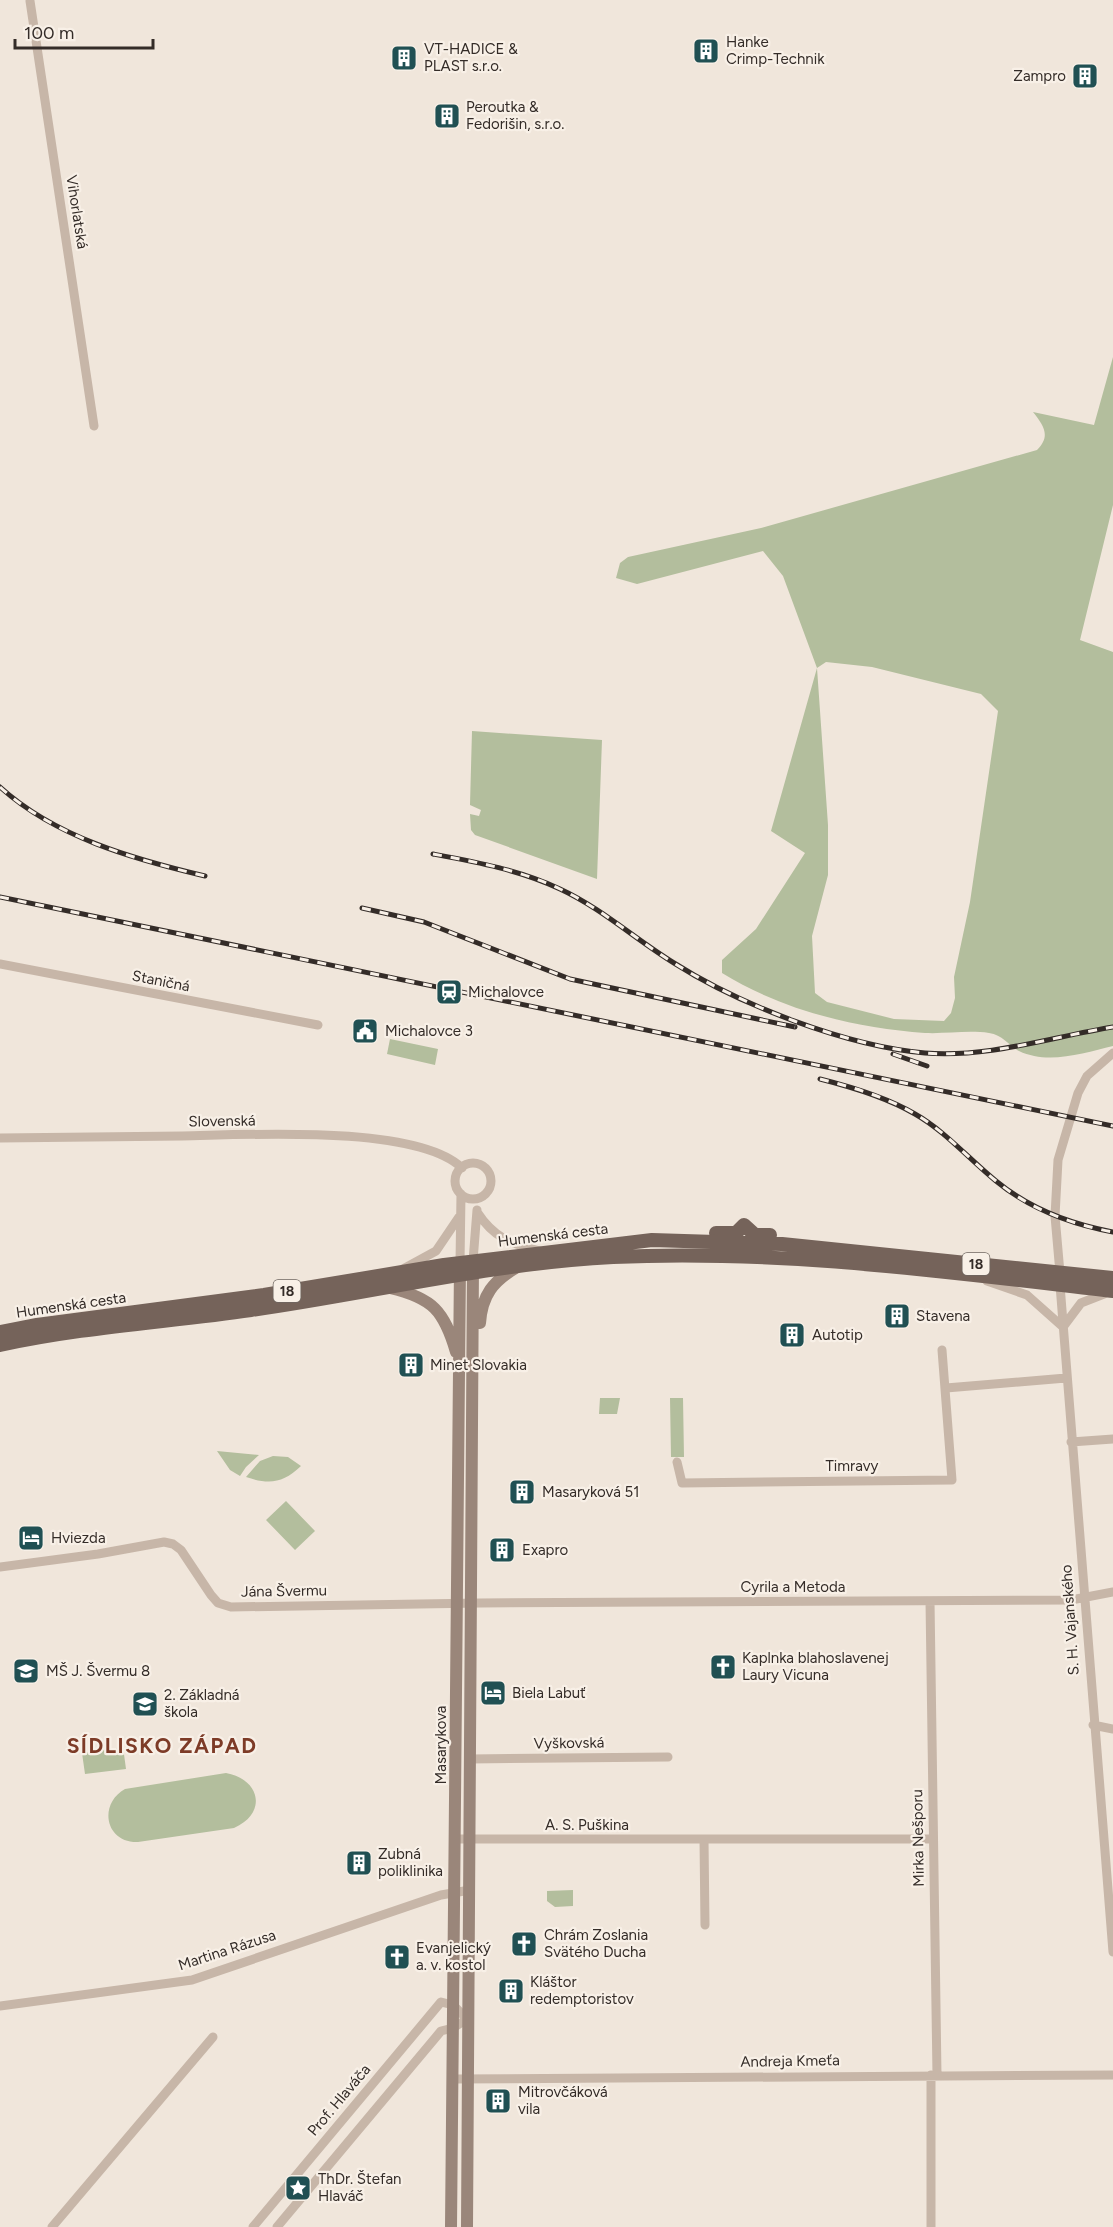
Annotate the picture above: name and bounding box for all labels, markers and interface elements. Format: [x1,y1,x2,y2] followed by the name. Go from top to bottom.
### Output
[15,12,153,50] scale bar
[24,22,74,44] text: 100 m
[726,33,825,68] place label: Hanke Crimp-Technik
[691,36,721,66] building icon: Hanke Crimp-Technik
[424,40,518,75] place label: VT-HADICE & PLAST s.r.o.
[389,43,419,73] building icon: VT-HADICE & PLAST s.r.o.
[1070,61,1100,91] building icon: Zampro
[1013,67,1066,85] place label: Zampro
[466,98,564,133] place label: Peroutka & Fedorišin, s.r.o.
[432,101,462,131] building icon: Peroutka & Fedorišin, s.r.o.
[62,174,92,250] street label: Vihorlatská
[131,967,191,995] street label: Staničná
[434,977,464,1007] station icon: Michalovce
[468,983,544,1001] place label: Michalovce
[350,1016,380,1046] public building icon: Michalovce 3
[385,1022,473,1040] place label: Michalovce 3
[188,1111,256,1131] street label: Slovenská
[497,1219,609,1251] street label: Humenská cesta
[962,1253,990,1275] road number: 18
[274,1280,300,1302] road number: 18
[15,1288,127,1322] street label: Humenská cesta
[882,1301,912,1331] building icon: Stavena
[916,1307,970,1325] place label: Stavena
[777,1320,807,1350] building icon: Autotip
[812,1326,863,1344] place label: Autotip
[396,1350,426,1380] building icon: Minet Slovakia
[430,1356,527,1374] place label: Minet Slovakia
[826,1457,879,1475] street label: Timravy
[507,1477,537,1507] building icon: Masaryková 51
[542,1483,639,1501] place label: Masaryková 51
[16,1523,46,1553] hotel icon: Hviezda
[51,1529,106,1547] place label: Hviezda
[487,1535,517,1565] building icon: Exapro
[522,1541,569,1559] place label: Exapro
[1057,1564,1083,1676] street label: S. H. Vajanského
[741,1578,845,1596] street label: Cyrila a Metoda
[241,1581,327,1601] street label: Jána Švermu
[742,1649,889,1684] place label: Kaplnka blahoslavenej Laury Vicuna
[708,1652,738,1682] church icon: Kaplnka blahoslavenej Laury Vicuna
[11,1656,41,1686] school or university icon: MŠ J. Švermu 8
[46,1662,150,1680] place label: MŠ J. Švermu 8
[478,1678,508,1708] hotel icon: Biela Labuť
[512,1684,586,1702] place label: Biela Labuť
[164,1686,239,1721] place label: 2. Základná škola
[130,1689,160,1719] school or university icon: 2. Základná škola
[432,1706,450,1784] street label: Masarykova
[67,1733,257,1758] district label: SÍDLISKO ZÁPAD
[534,1733,604,1753] street label: Vyškovská
[908,1789,928,1887] street label: Mirka Nešporu
[545,1816,629,1834] street label: A. S. Puškina
[378,1845,443,1880] place label: Zubná poliklinika
[344,1848,374,1878] building icon: Zubná poliklinika
[176,1926,278,1974] street label: Martina Rázusa
[544,1926,648,1961] place label: Chrám Zoslania Svätého Ducha
[509,1929,539,1959] church icon: Chrám Zoslania Svätého Ducha
[416,1939,491,1974] place label: Evanjelický a. v. kostol
[382,1942,412,1972] church icon: Evanjelický a. v. kostol
[530,1973,634,2008] place label: Kláštor redemptoristov
[496,1976,526,2006] building icon: Kláštor redemptoristov
[740,2051,840,2071] street label: Andreja Kmeťa
[304,2061,374,2139] street label: Prof. Hlaváča
[518,2083,608,2118] place label: Mitrovčáková vila
[483,2086,513,2116] building icon: Mitrovčáková vila
[318,2170,401,2205] place label: ThDr. Štefan Hlaváč
[283,2173,313,2203] place icon: ThDr. Štefan Hlaváč

